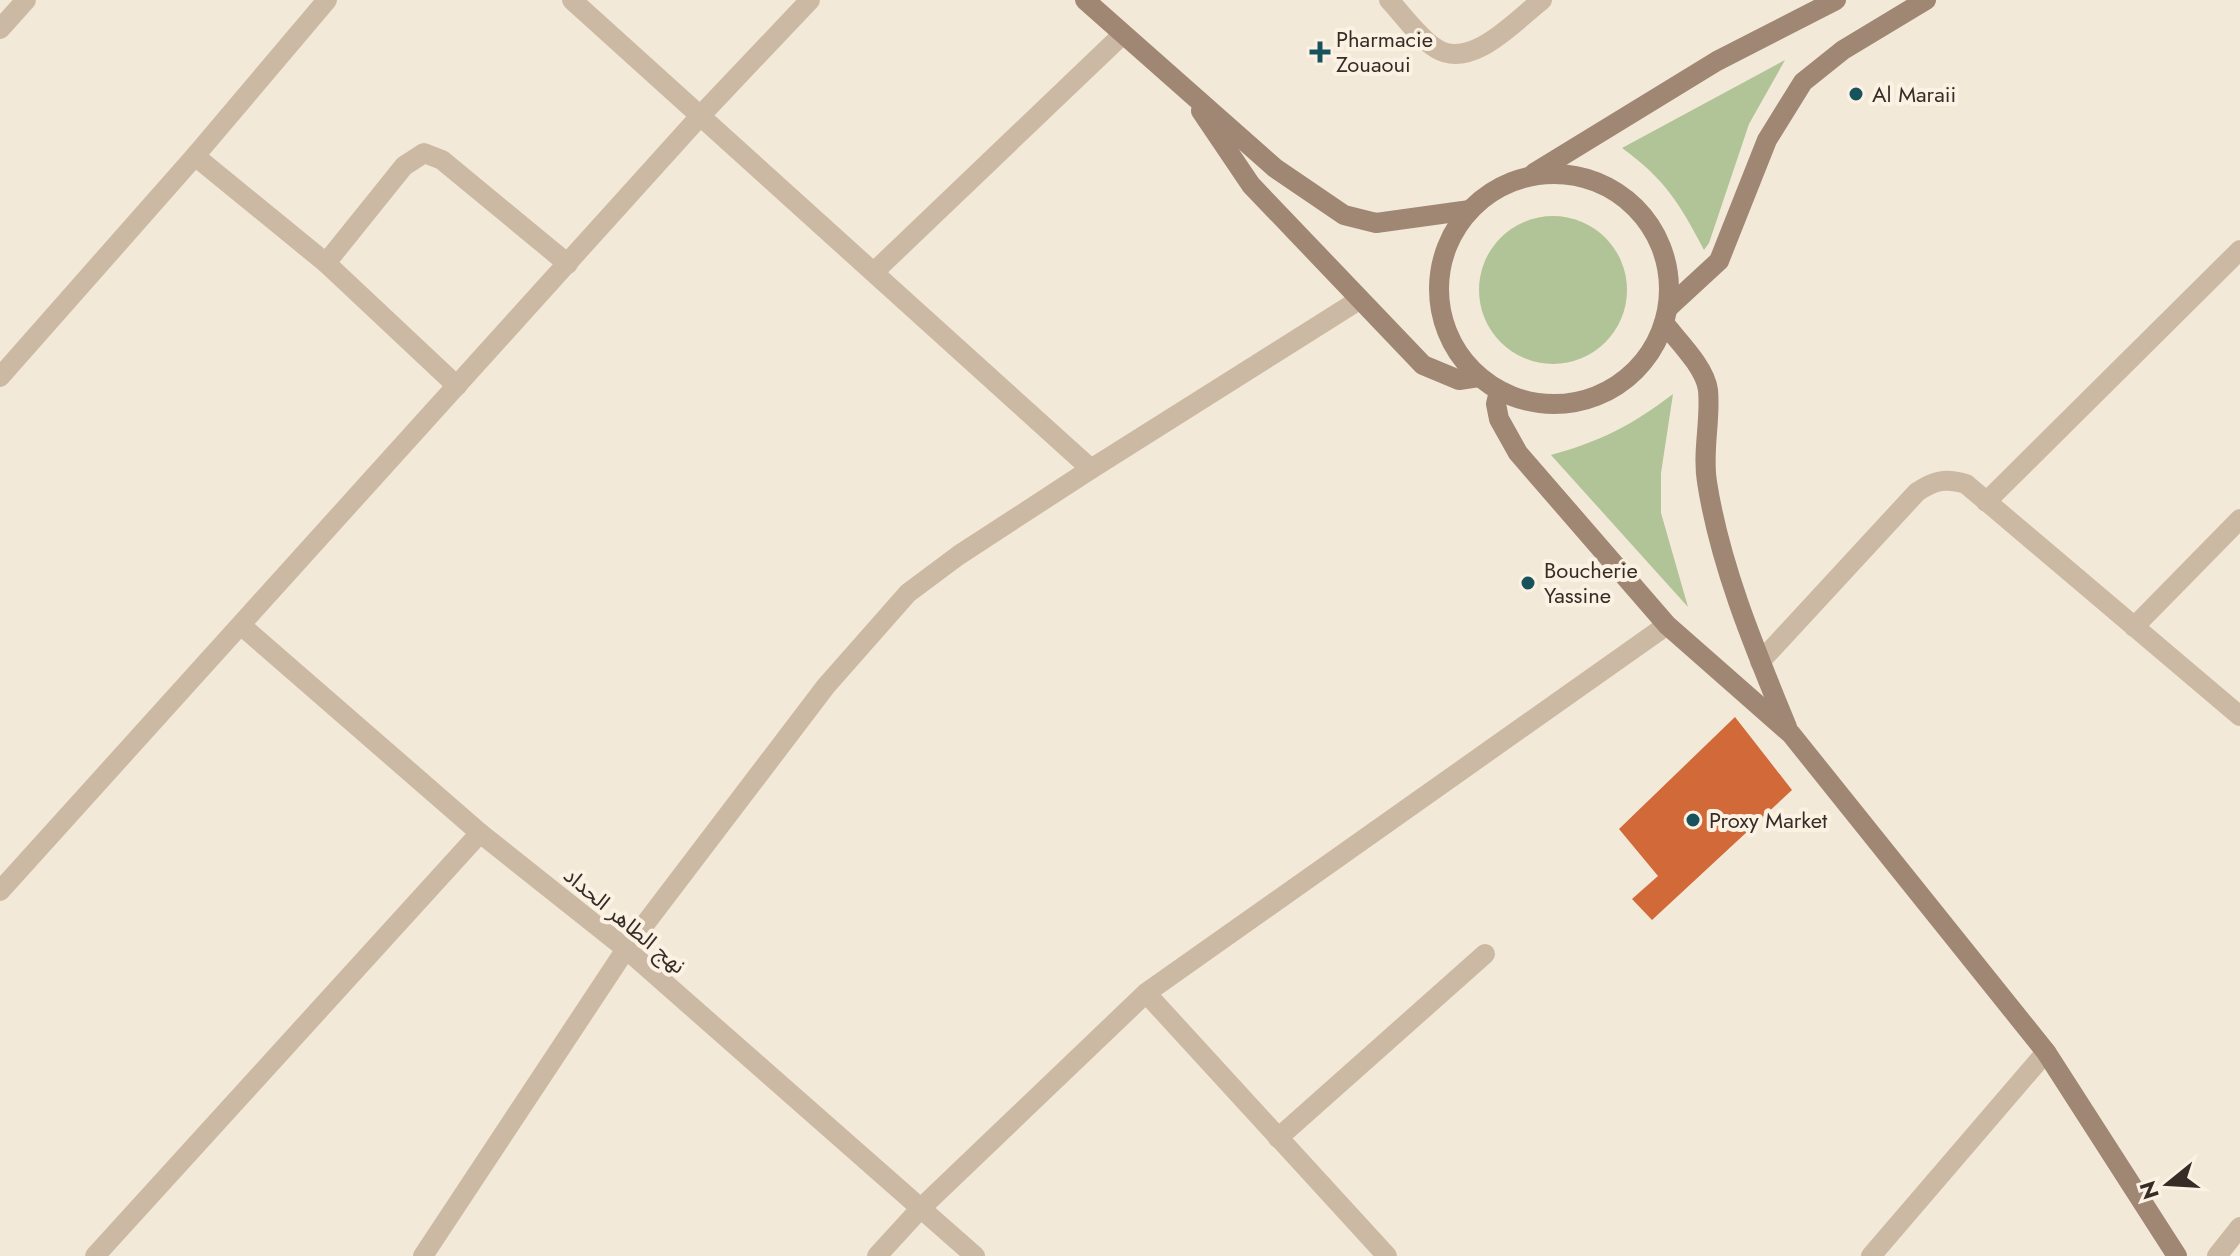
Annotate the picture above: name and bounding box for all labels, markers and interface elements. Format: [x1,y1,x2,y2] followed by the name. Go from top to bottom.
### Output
[1336,23,1433,80] place label: Pharmacie Zouaoui
[1311,43,1329,61] marker: Pharmacie Zouaoui
[1872,78,1956,110] place label: Al Maraii
[1847,85,1865,103] marker: Al Maraii
[1544,554,1638,611] place label: Boucherie Yassine
[1519,574,1537,592] marker: Boucherie Yassine
[1709,804,1828,836] place label: Proxy Market
[1684,811,1702,829] marker: Proxy Market
[556,859,693,982] street label: نهج الطاهر الحداد
[2128,1144,2208,1224] north arrow
[2131,1177,2167,1203] text: N

